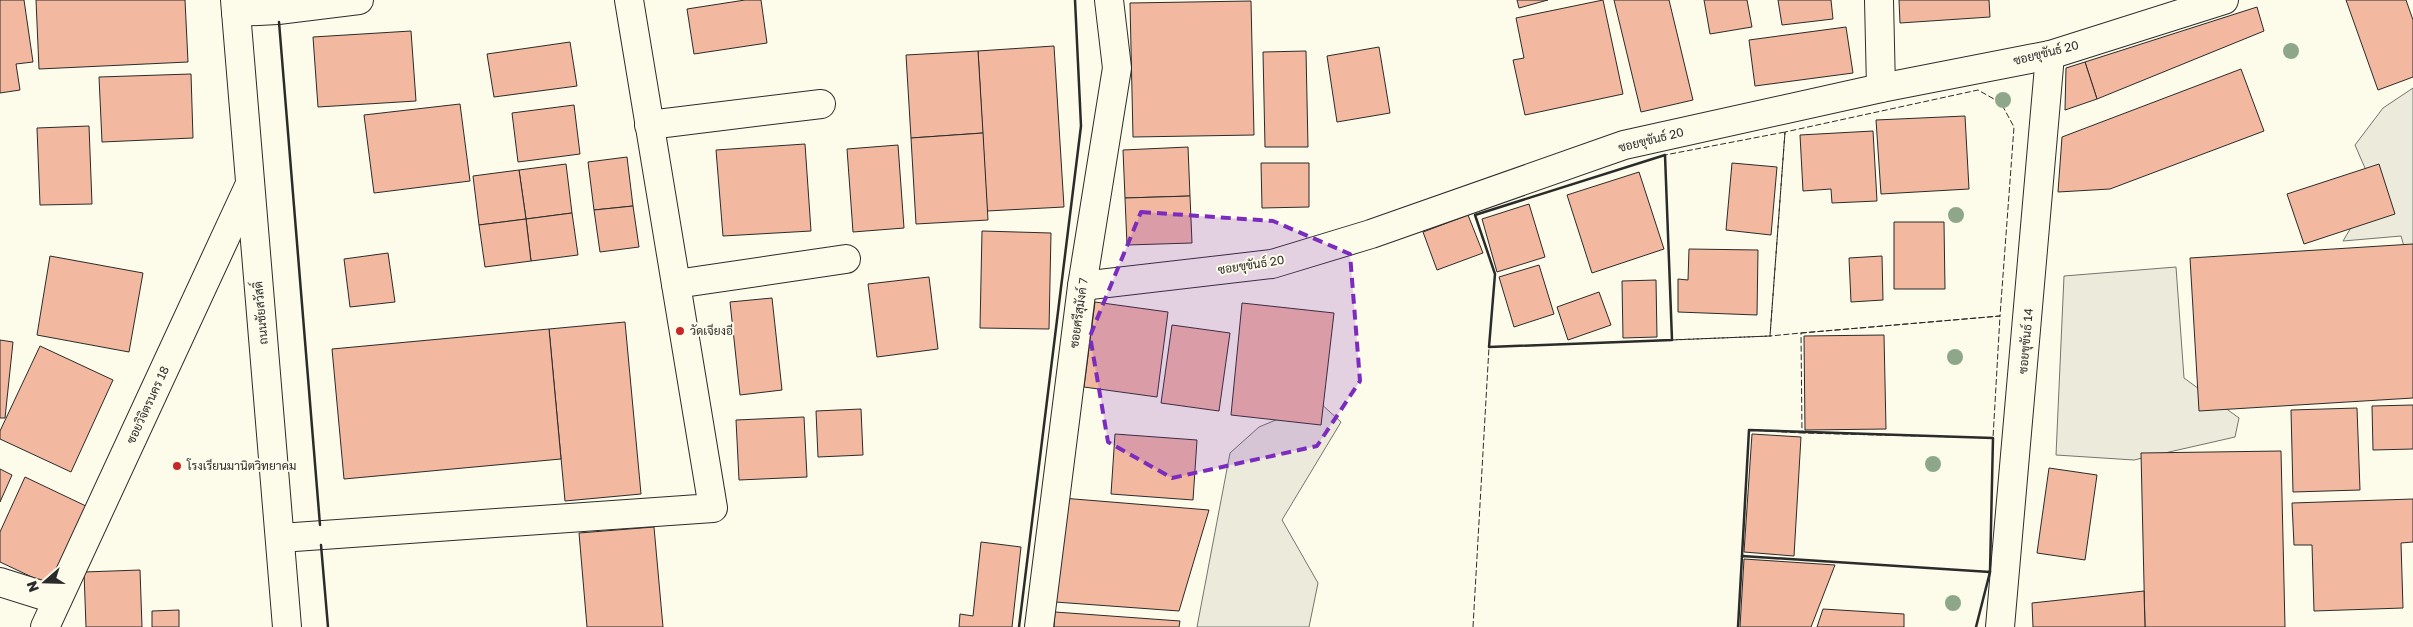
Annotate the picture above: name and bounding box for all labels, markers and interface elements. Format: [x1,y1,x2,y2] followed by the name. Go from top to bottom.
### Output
[2012,37,2081,70] street label: ซอยขุขันธ์ 20
[1617,124,1686,157] street label: ซอยขุขันธ์ 20
[1217,252,1286,279] street label: ซอยขุขันธ์ 20
[1066,277,1093,349] street label: ซอยศรีสุมังค์ 7
[247,281,271,346] street label: ถนนชัยสวัสดิ์
[2015,307,2038,375] street label: ซอยขุขันธ์ 14
[690,323,733,338] place label: วัดเจียงอี
[674,325,686,337] marker: วัดเจียงอี
[123,364,172,446] street label: ซอยวิจิตรนคร 18
[186,458,296,473] place label: โรงเรียนมานิตวิทยาคม
[171,460,183,472] marker: โรงเรียนมานิตวิทยาคม
[20,557,70,607] north arrow
[23,579,42,595] text: N

